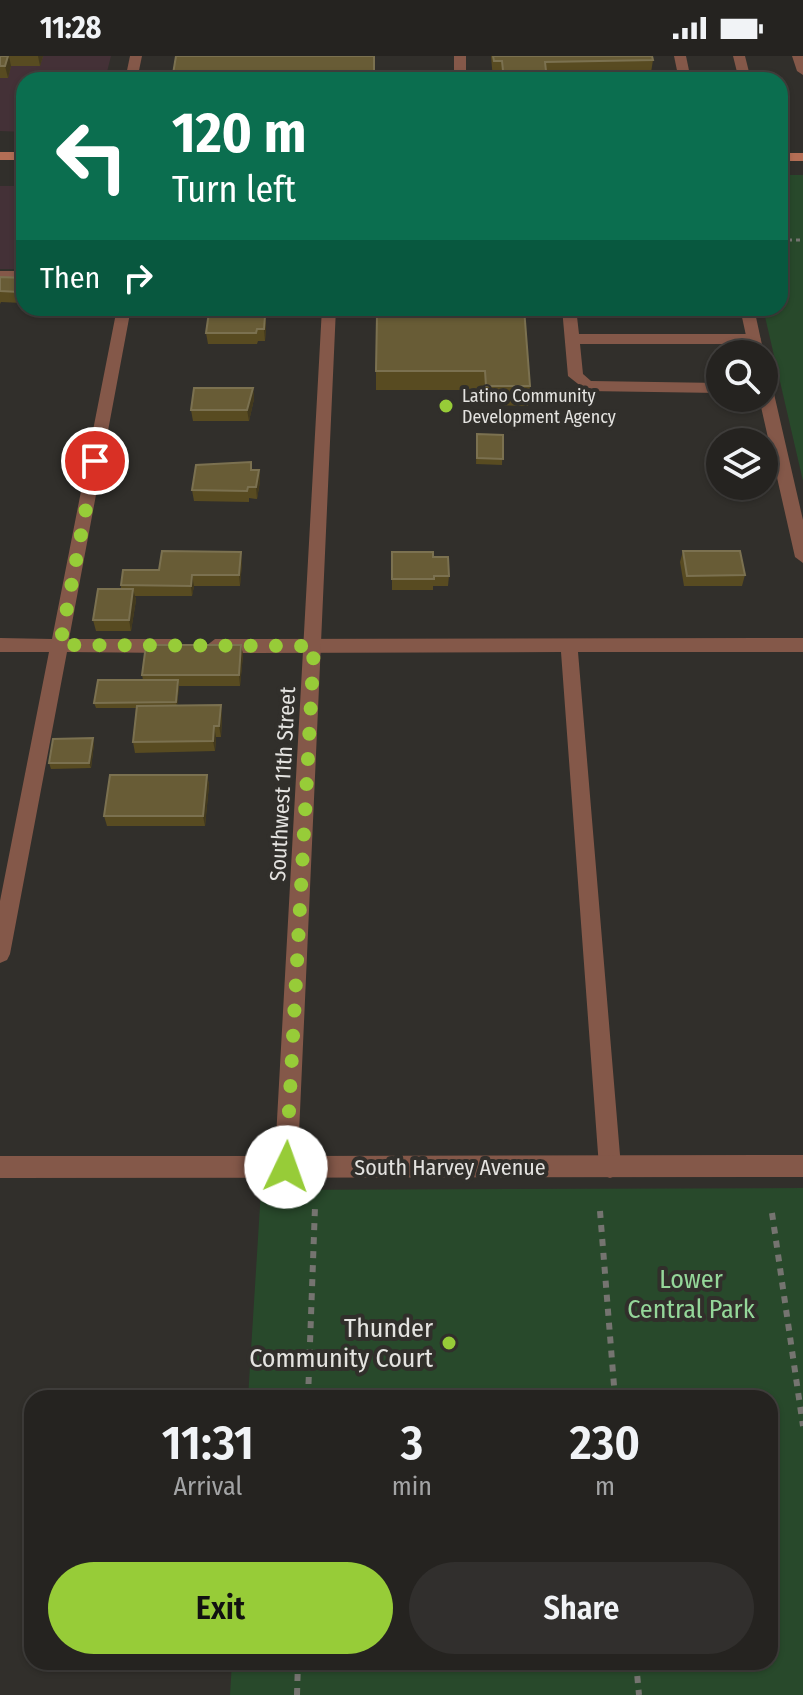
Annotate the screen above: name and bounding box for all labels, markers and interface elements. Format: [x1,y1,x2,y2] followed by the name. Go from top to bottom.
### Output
[40,10,101,46] text: 11:28
[172,100,307,167] text: 120 m
[40,104,144,208] icon: left
[172,168,296,212] text: Turn left
[116,256,160,300] icon: right
[40,260,100,296] text: Then
[706,340,778,500] map controls
[706,340,778,412] button: search
[462,385,616,428] place label: Latino Community Development Agency
[437,397,455,415] marker: Latino Community Development Agency
[61,427,129,495] pin
[706,428,778,500] button: layers
[73,439,117,483] icon: arrive
[264,685,301,882] street label: Southwest 11th Street
[244,1125,328,1209] position arrow
[354,1154,546,1181] street label: South Harvey Avenue
[627,1264,756,1325] park label: Lower Central Park
[249,1313,433,1374] place label: Thunder Community Court
[440,1334,458,1352] marker: Thunder Community Court
[162,1414,254,1472] text: 11:31
[401,1414,423,1472] text: 3
[570,1414,640,1472] text: 230
[173,1471,242,1502] text: Arrival
[392,1471,432,1502] text: min
[595,1471,615,1502] text: m
[48,1562,393,1654] button: Exit
[409,1562,754,1654] button: Share

